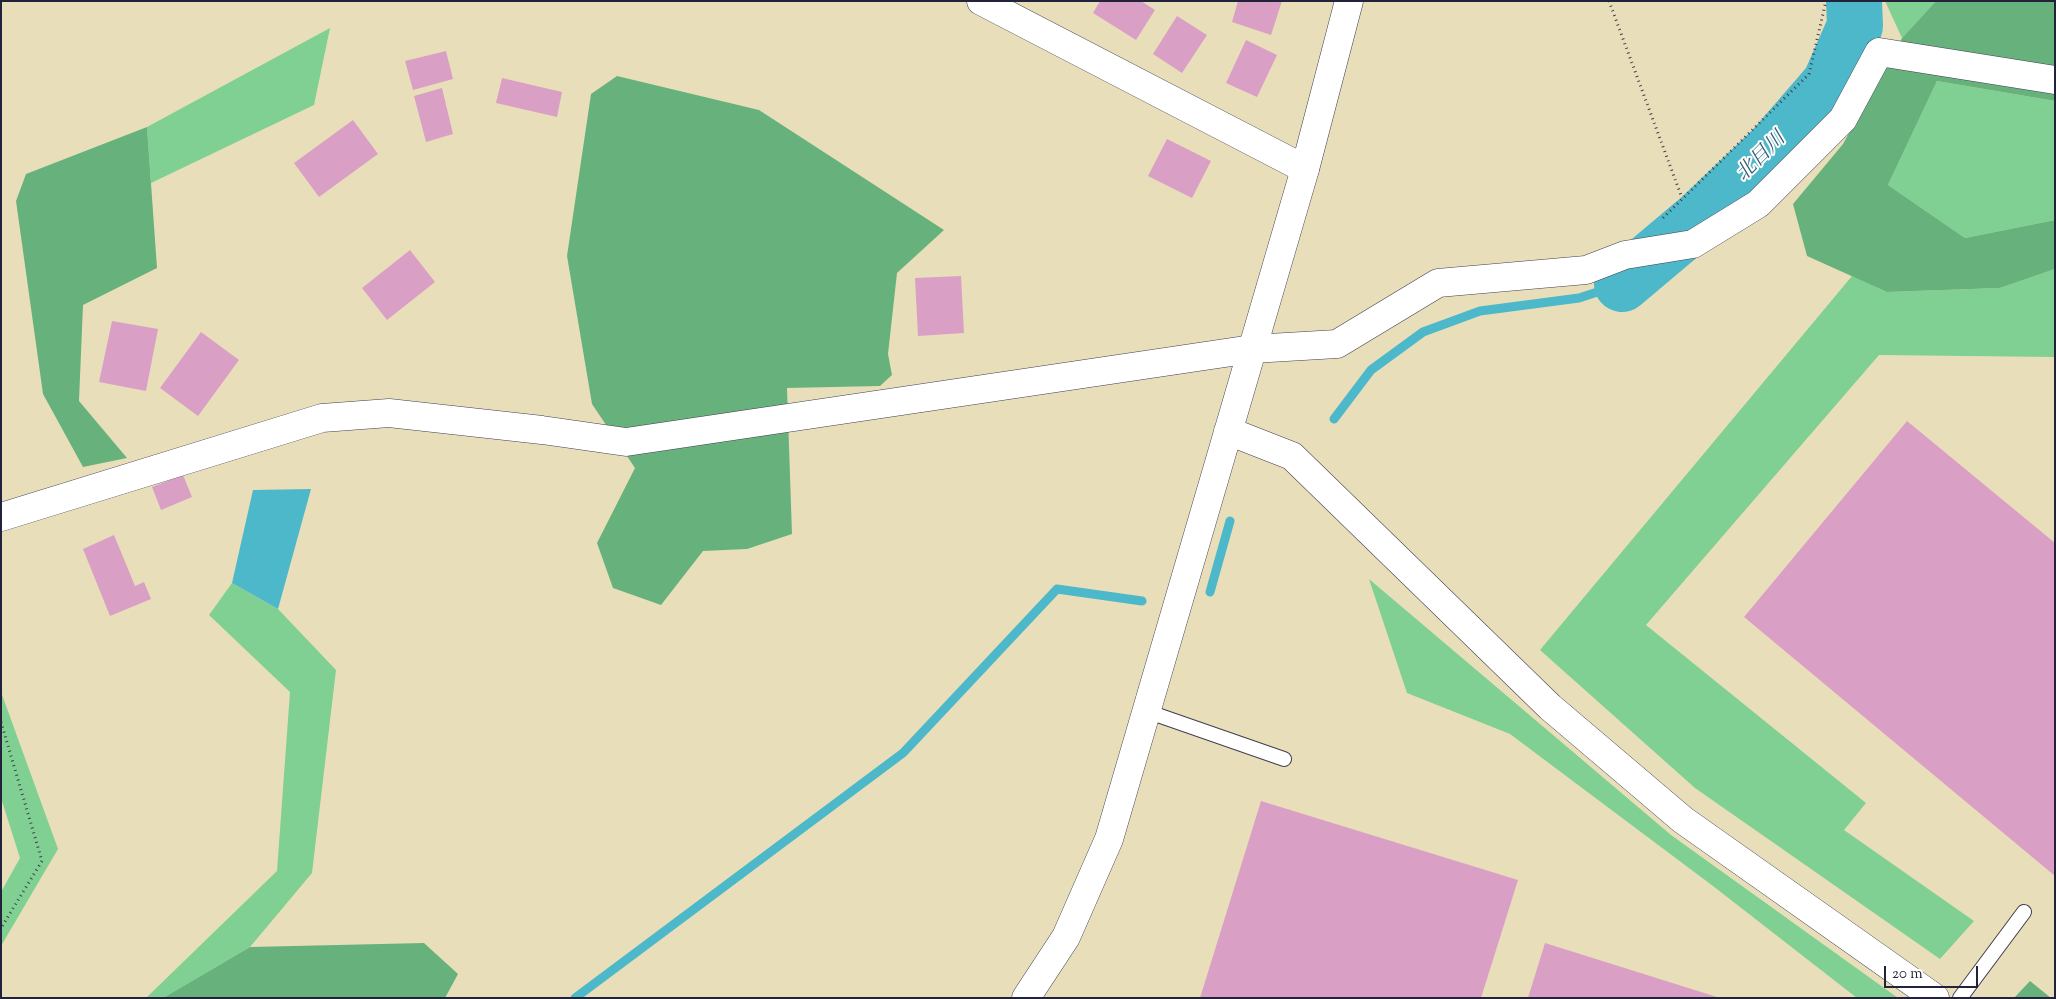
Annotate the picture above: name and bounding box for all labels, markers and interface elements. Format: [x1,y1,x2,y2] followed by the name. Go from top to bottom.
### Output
[1732,128,1792,188] water label: 北目川
[1886,956,1980,988] scale bar
[1892,964,1923,985] text: 20 m

